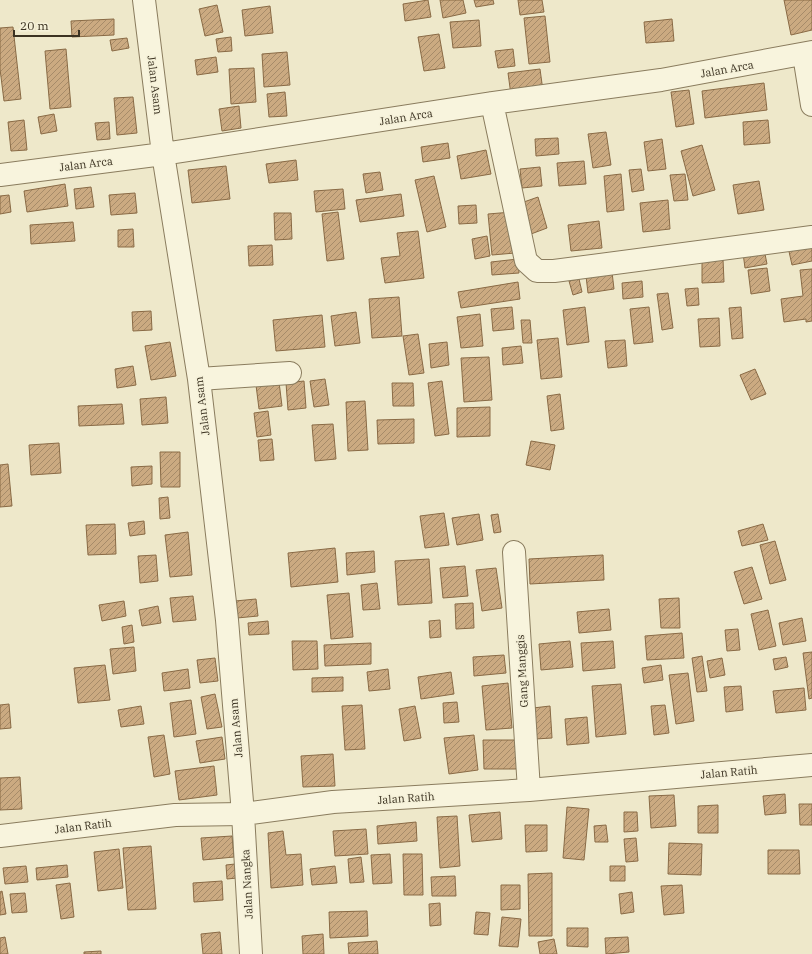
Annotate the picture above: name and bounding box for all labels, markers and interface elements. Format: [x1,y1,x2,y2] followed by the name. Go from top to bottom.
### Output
[14,12,79,38] scale bar
[20,18,49,33] text: 20 m
[144,55,166,116] street label: Jalan Asam
[699,57,755,81] street label: Jalan Arca
[378,106,434,128] street label: Jalan Arca
[58,154,114,174] street label: Jalan Arca
[191,375,213,436] street label: Jalan Asam
[513,634,531,708] street label: Gang Manggis
[226,697,246,758] street label: Jalan Asam
[700,763,758,781] street label: Jalan Ratih
[377,789,435,807] street label: Jalan Ratih
[54,816,112,836] street label: Jalan Ratih
[238,849,256,919] street label: Jalan Nangka

